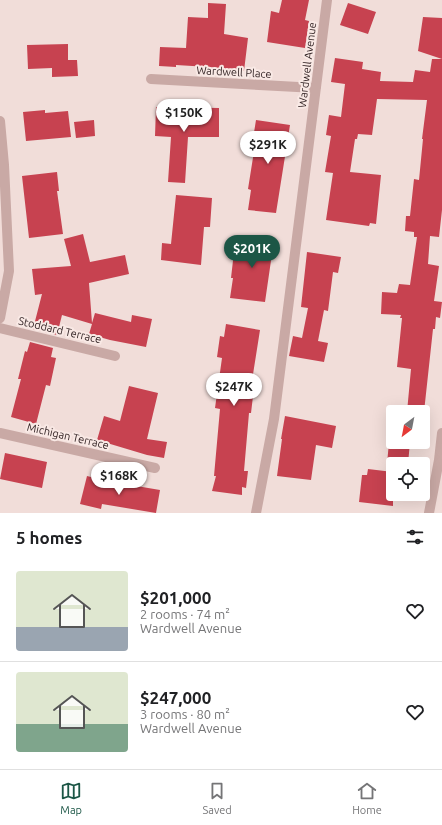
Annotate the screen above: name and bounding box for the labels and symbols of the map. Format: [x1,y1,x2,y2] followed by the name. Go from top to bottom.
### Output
[296,22,318,108] street label: Wardwell Avenue
[196,64,272,80] street label: Wardwell Place
[156,99,212,133] pin: $150K
[240,131,296,165] pin: $291K
[224,235,280,269] pin: $201K
[17,315,103,345] street label: Stoddard Terrace
[206,373,262,407] pin: $247K
[386,405,430,449] north arrow
[26,421,110,451] street label: Michigan Terrace
[91,462,147,496] pin: $168K

